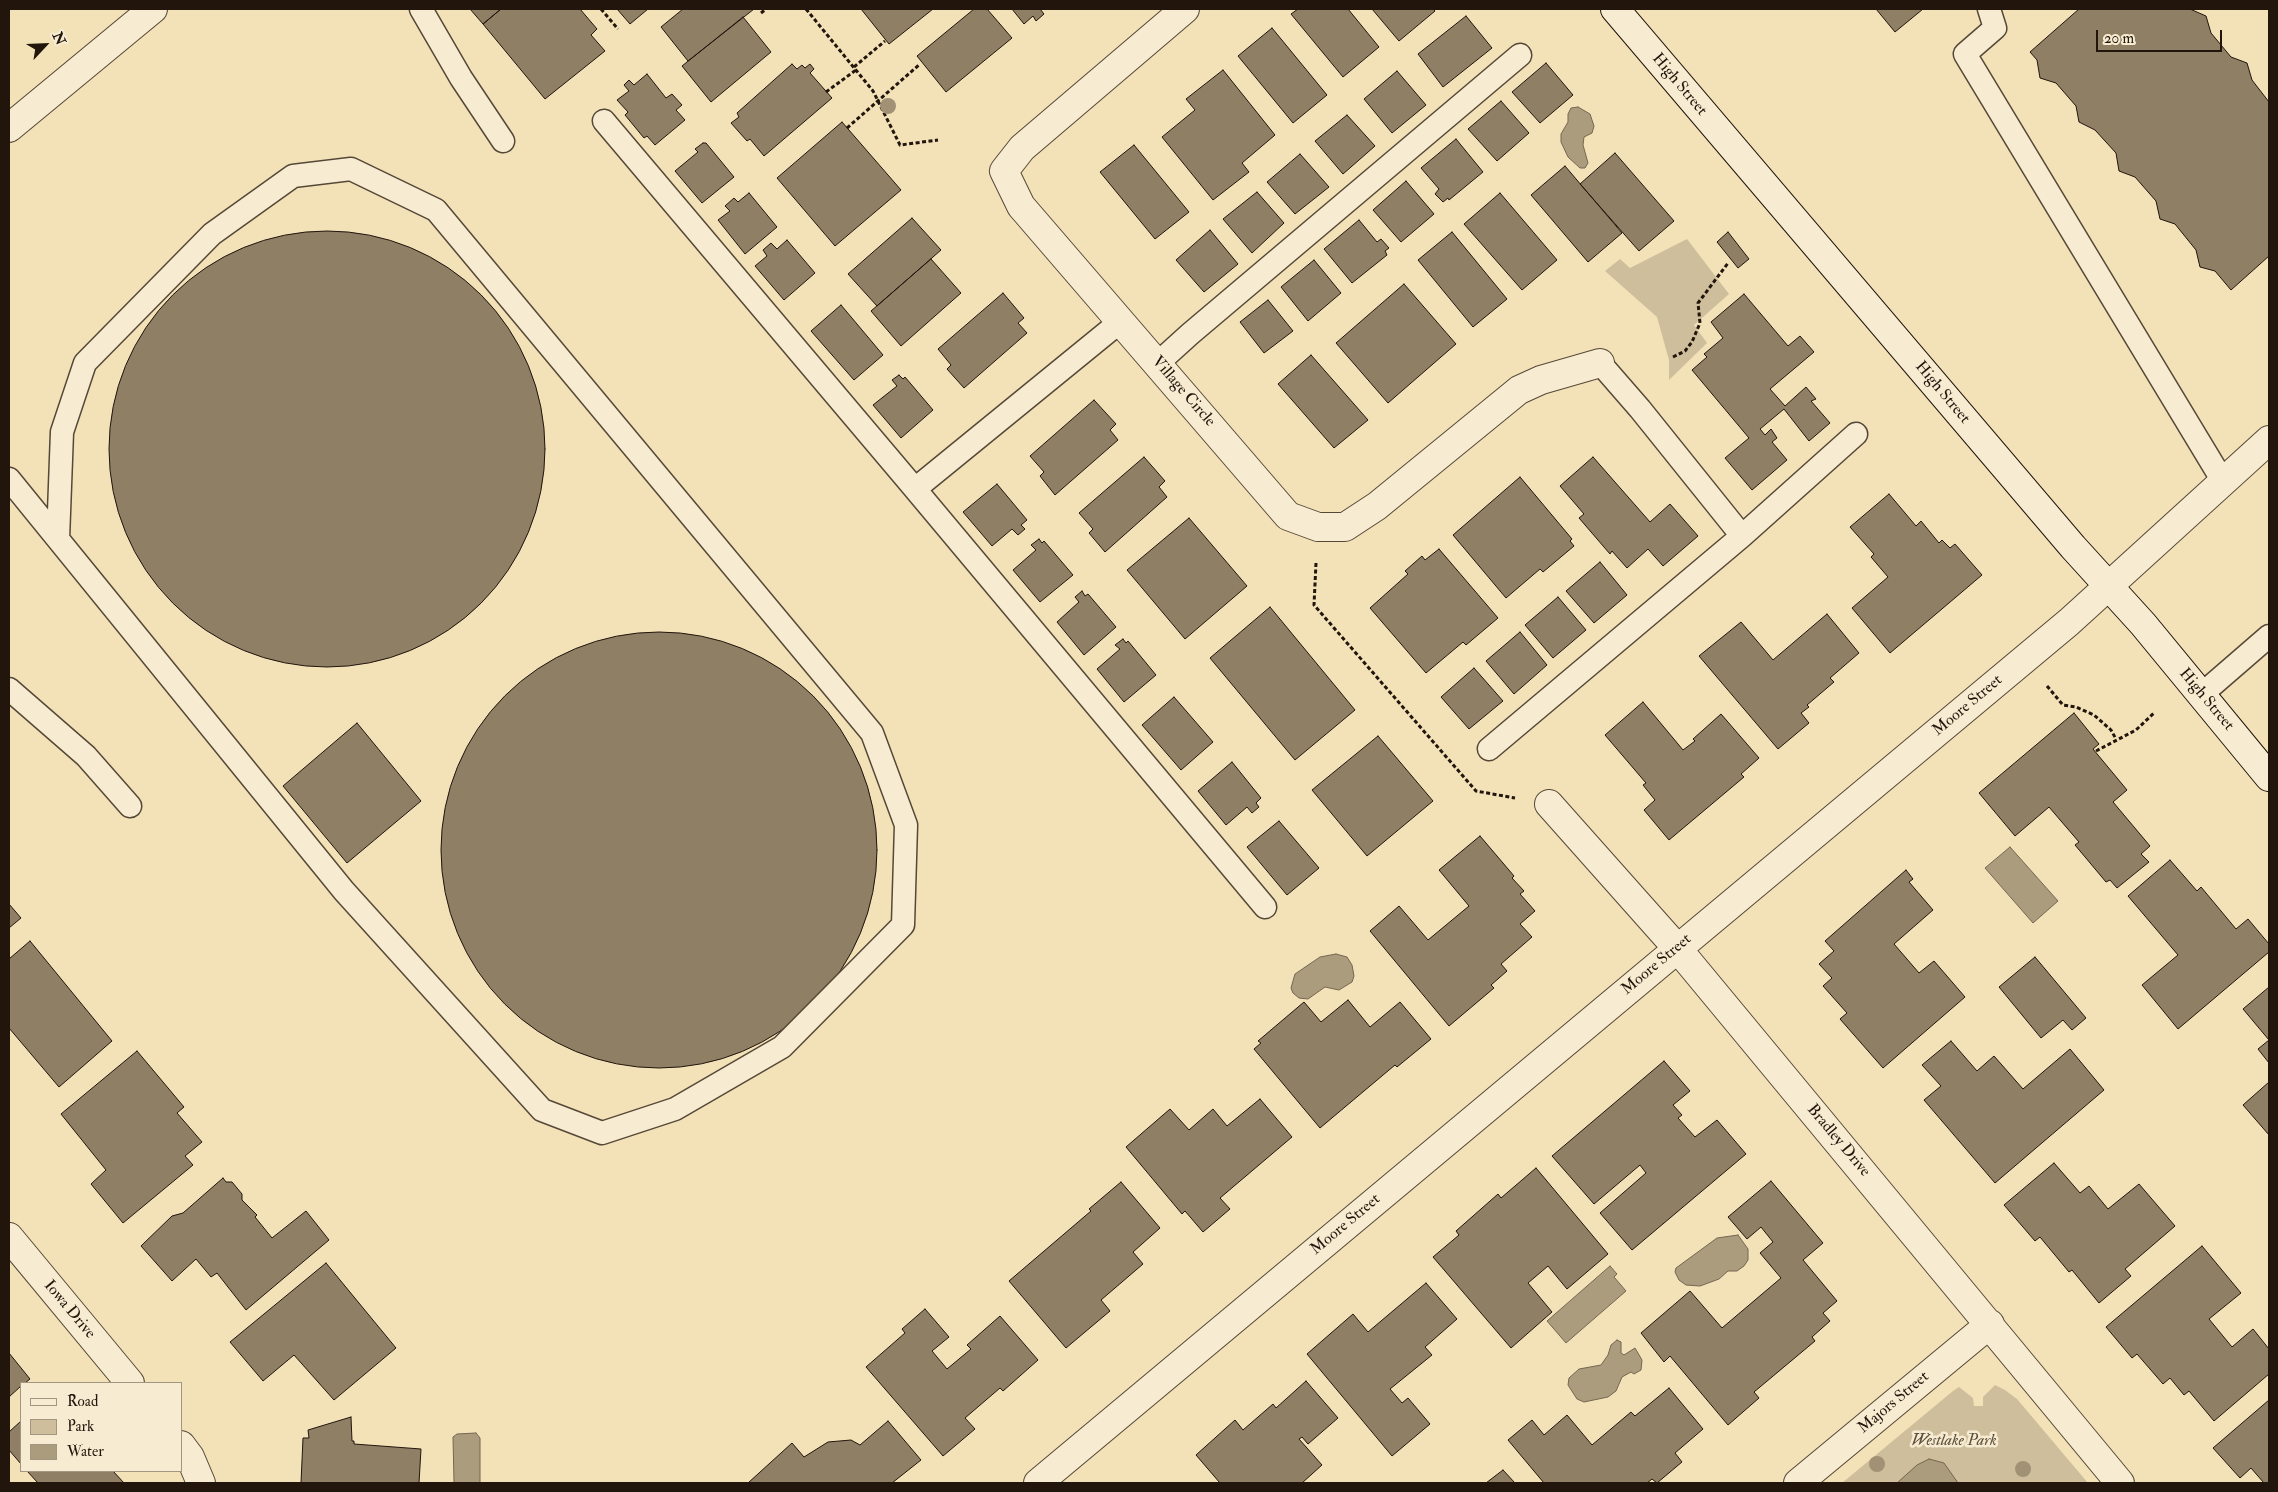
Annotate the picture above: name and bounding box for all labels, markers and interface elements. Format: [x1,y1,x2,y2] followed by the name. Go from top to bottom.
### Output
[20,20,70,70] north arrow
[2098,20,2224,52] scale bar
[49,29,69,48] text: N
[2104,29,2134,48] text: 20 m
[1647,50,1711,120] street label: High Street
[1147,353,1219,431] street label: Village Circle
[1910,358,1974,428] street label: High Street
[2174,665,2238,735] street label: High Street
[1929,671,2007,741] street label: Moore Street
[1618,930,1696,1000] street label: Moore Street
[1802,1101,1874,1181] street label: Bradley Drive
[1307,1190,1385,1260] street label: Moore Street
[39,1277,99,1343] street label: Iowa Drive
[1855,1368,1933,1438] street label: Majors Street
[20,1382,182,1472] legend
[67,1392,98,1411] text: Road
[67,1417,94,1436] text: Park
[1911,1432,1997,1452] park label: Westlake Park
[67,1442,104,1461] text: Water

